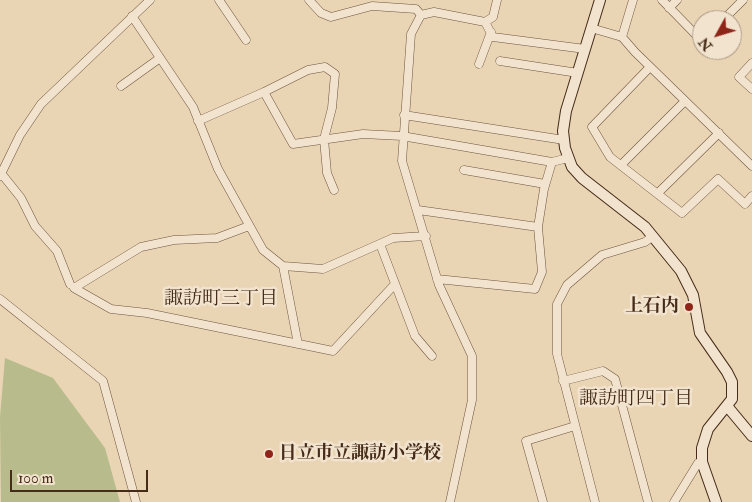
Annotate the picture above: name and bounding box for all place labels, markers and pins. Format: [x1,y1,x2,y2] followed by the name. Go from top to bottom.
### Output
[625,296,679,318] place label: 上石内
[683,301,695,313] marker: 上石内
[279,443,441,465] place label: 日立市立諏訪小学校
[263,448,275,460] marker: 日立市立諏訪小学校

